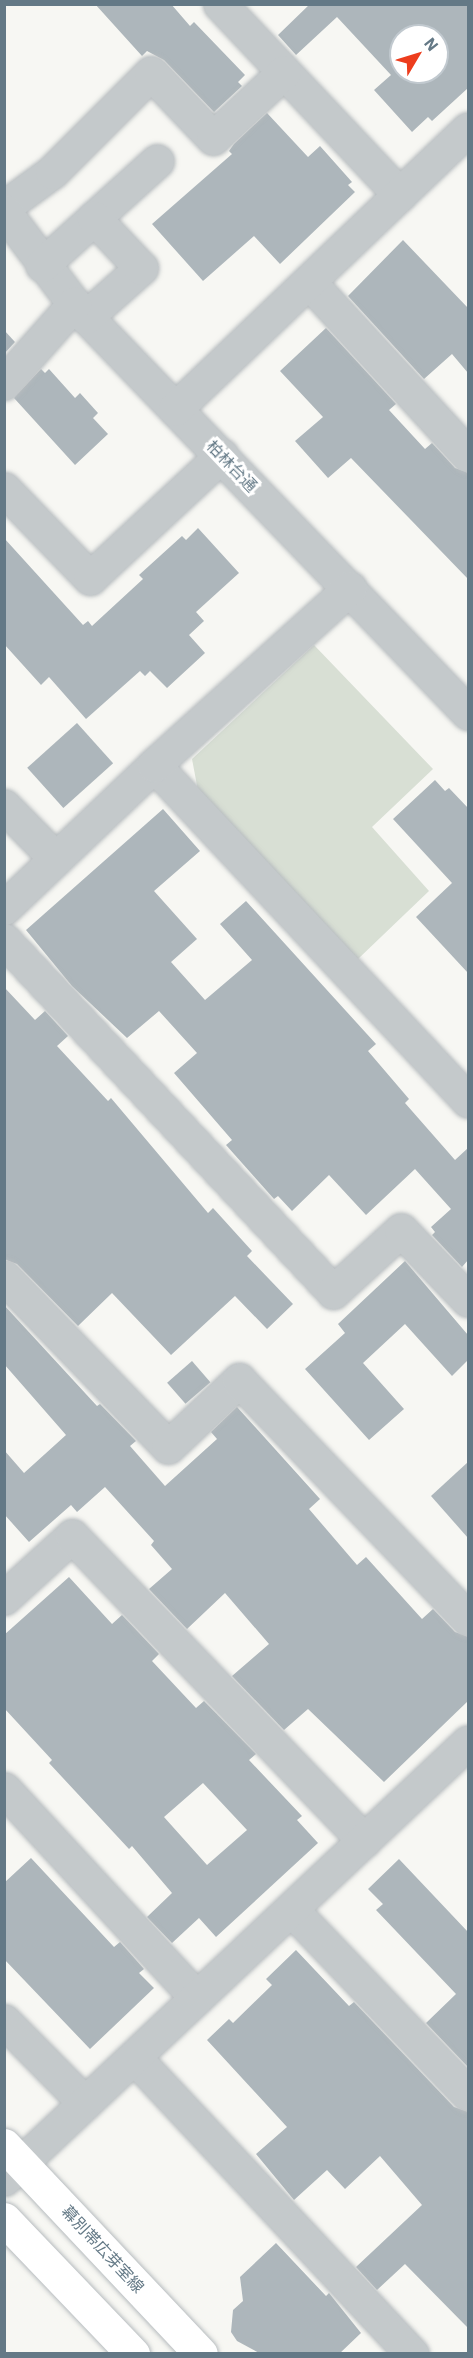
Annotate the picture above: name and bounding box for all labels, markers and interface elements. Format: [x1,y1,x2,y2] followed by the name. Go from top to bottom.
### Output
[389,24,449,84] north arrow
[420,33,443,55] text: N
[203,436,261,496] street label: 柏林台通
[58,2201,148,2297] street label: 幕別帯広芽室線

